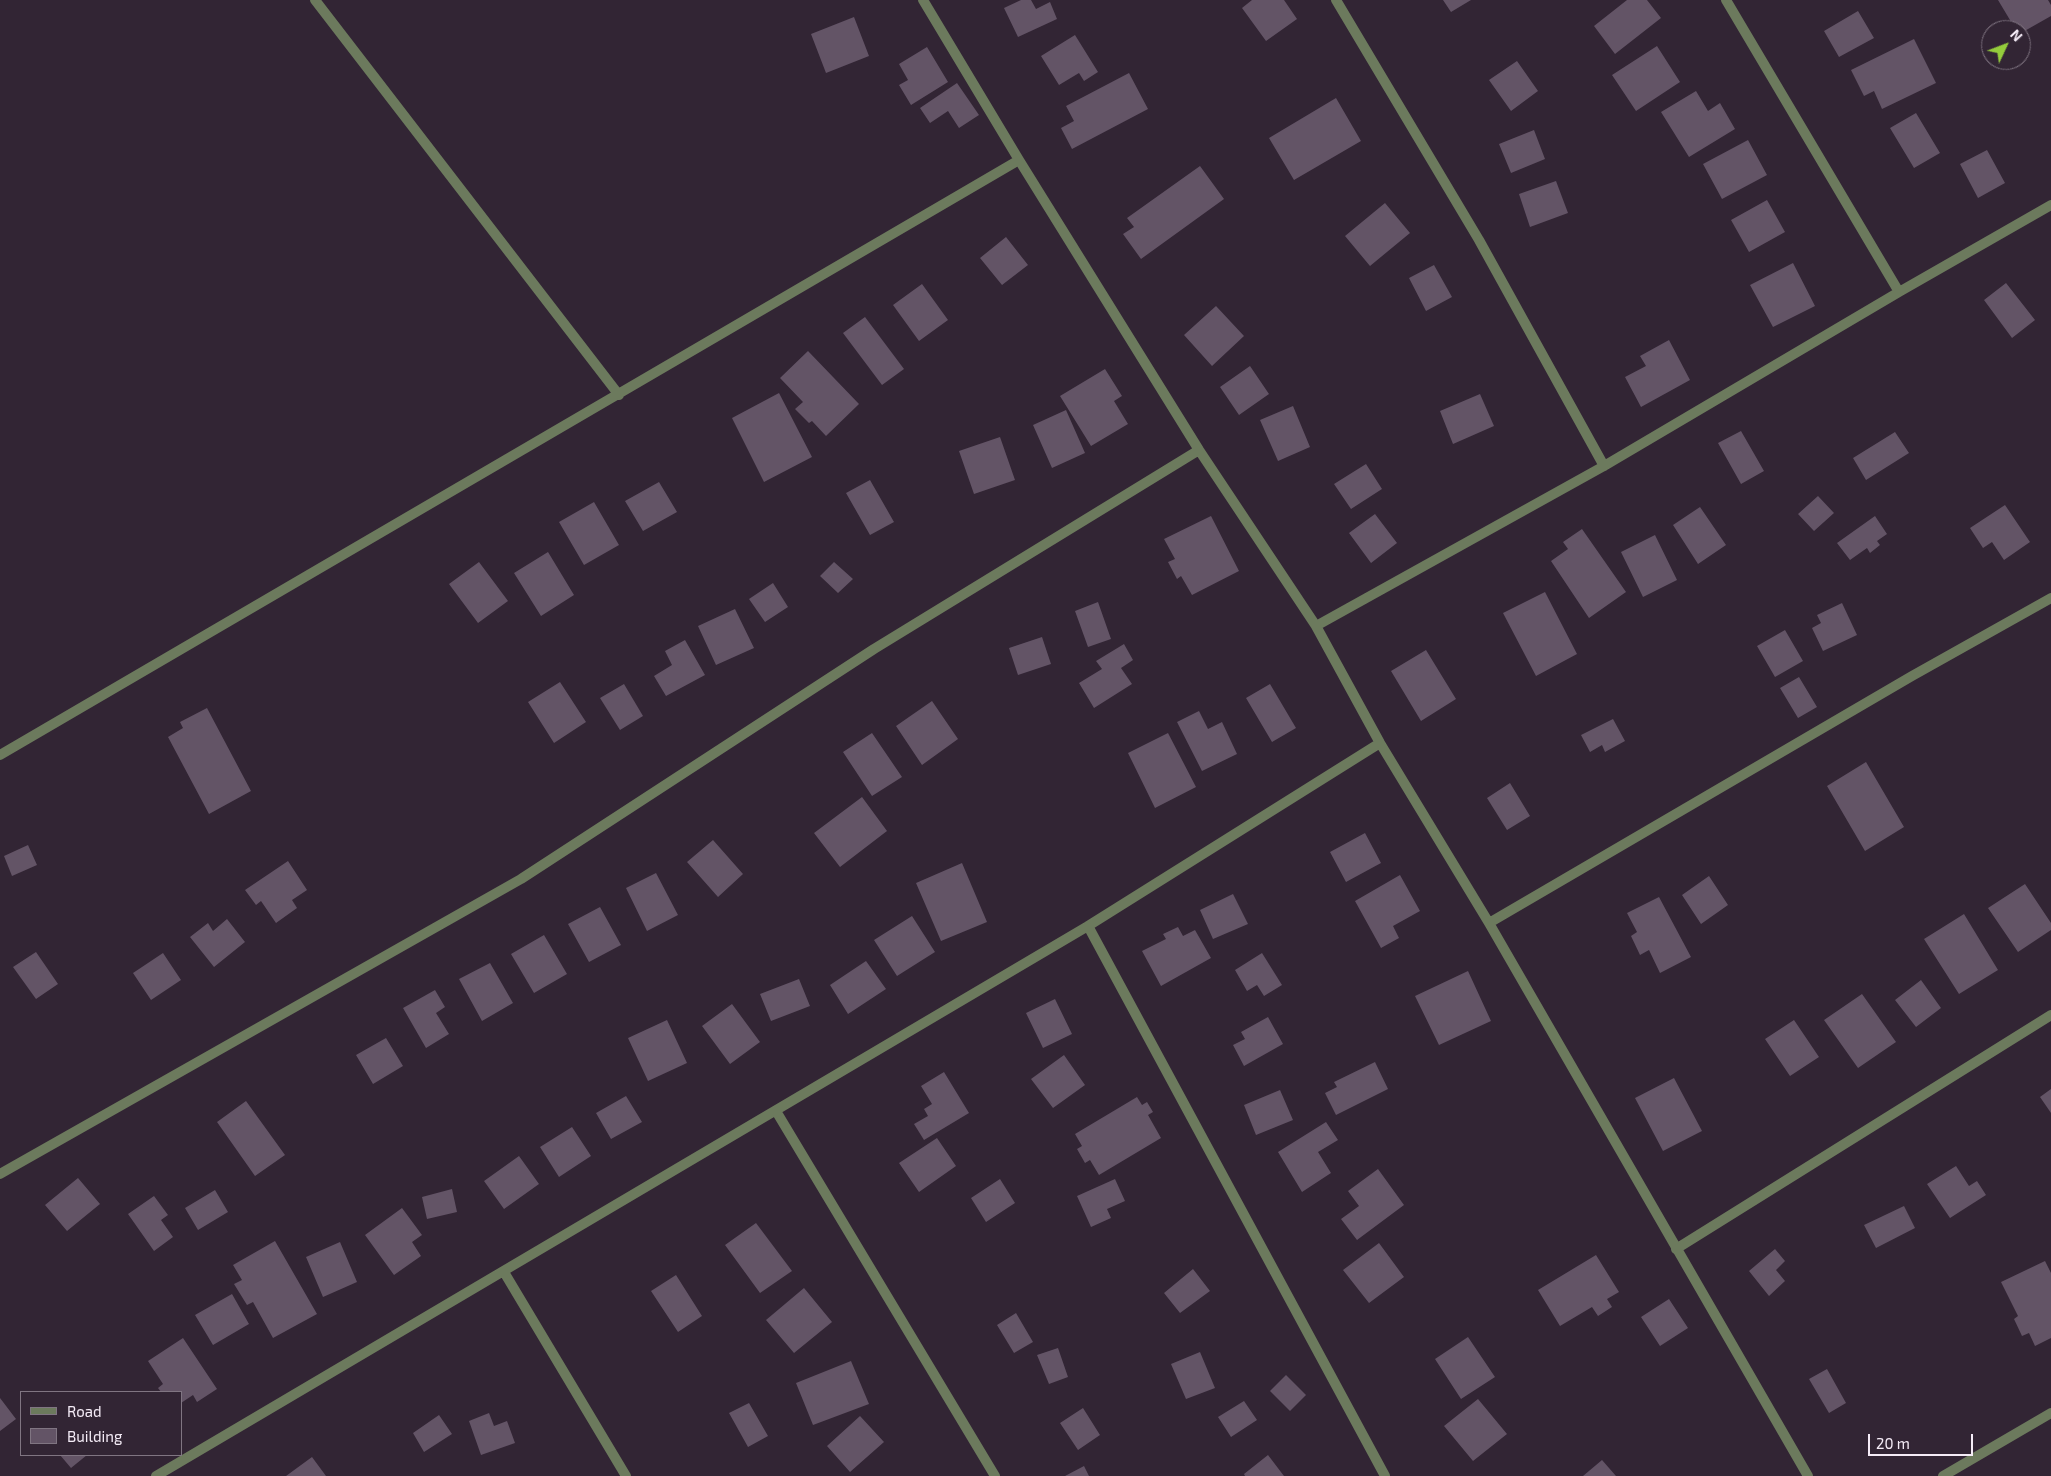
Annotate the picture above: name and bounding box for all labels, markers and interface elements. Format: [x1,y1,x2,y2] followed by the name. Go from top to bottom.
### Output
[1981,20,2031,70] north arrow
[2007,26,2026,45] text: N
[20,1391,182,1456] legend
[67,1402,102,1420] text: Road
[1871,1424,1976,1456] scale bar
[67,1427,122,1445] text: Building
[1876,1434,1910,1452] text: 20 m

